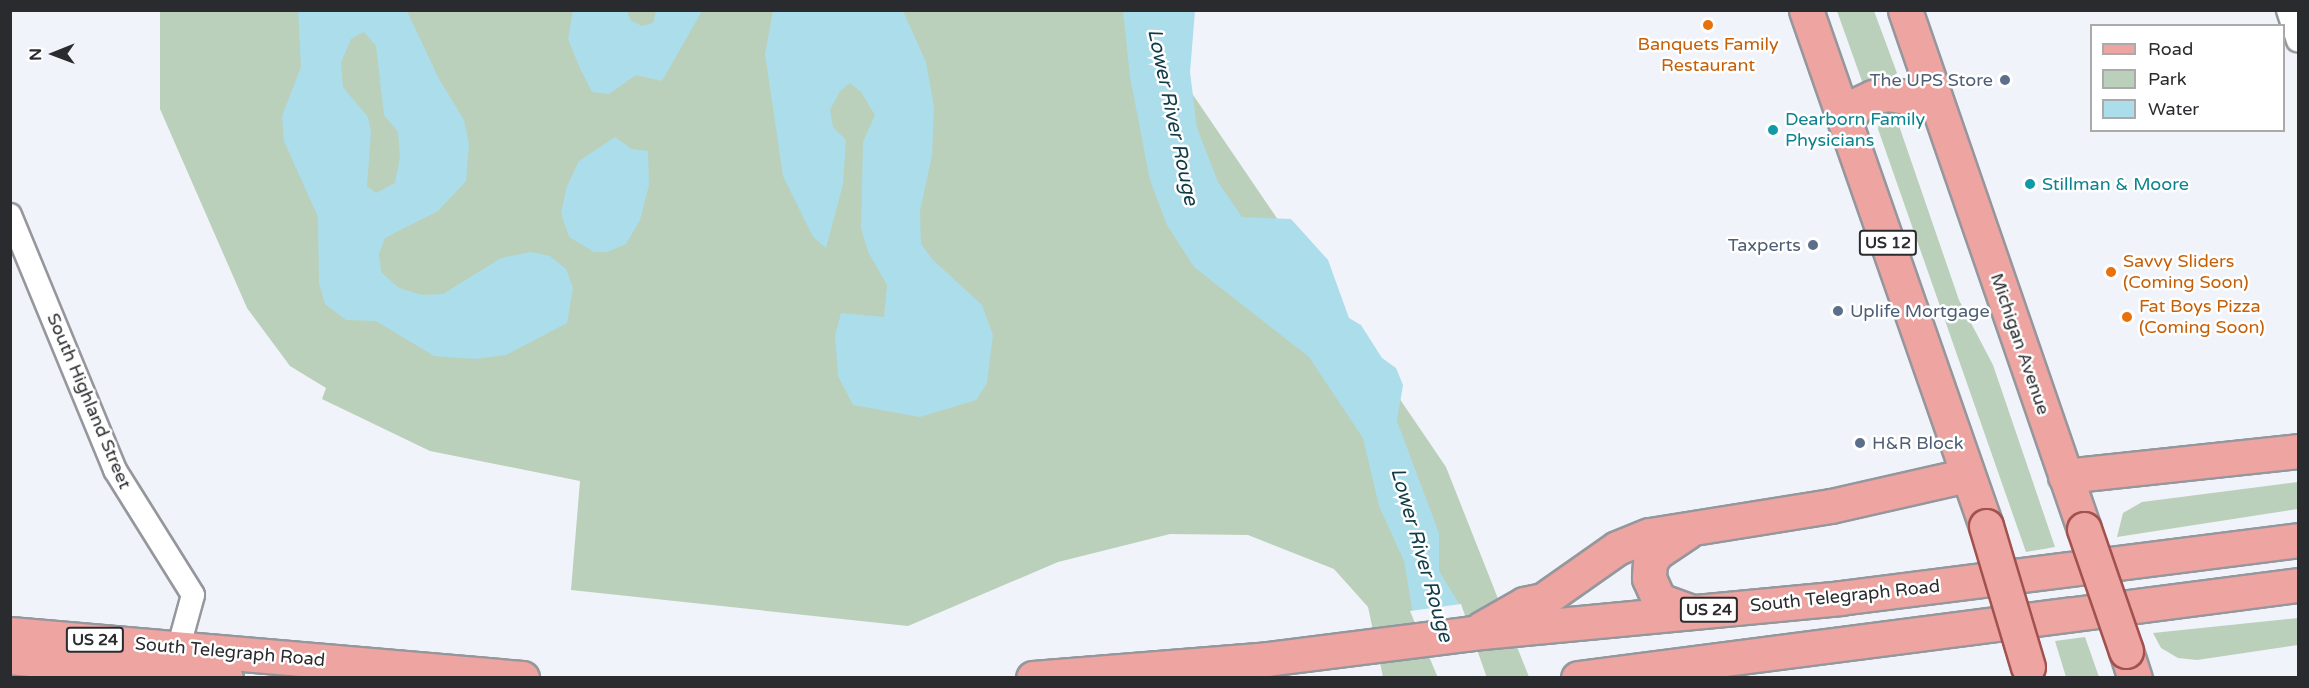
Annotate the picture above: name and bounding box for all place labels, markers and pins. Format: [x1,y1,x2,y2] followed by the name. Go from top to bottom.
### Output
[1701,18,1715,32] marker: Banquets Family Restaurant
[1637,34,1779,76] place label: Banquets Family Restaurant
[1870,69,1993,91] place label: The UPS Store
[1998,73,2012,87] marker: The UPS Store
[1785,109,1925,152] place label: Dearborn Family Physicians
[1766,123,1780,137] marker: Dearborn Family Physicians
[2042,173,2189,195] place label: Stillman & Moore
[2023,177,2037,191] marker: Stillman & Moore
[1728,234,1801,256] place label: Taxperts
[1806,238,1820,252] marker: Taxperts
[2123,251,2249,294] place label: Savvy Sliders (Coming Soon)
[2104,265,2118,279] marker: Savvy Sliders (Coming Soon)
[2139,296,2265,338] place label: Fat Boys Pizza (Coming Soon)
[1850,300,1990,322] place label: Uplife Mortgage
[1831,304,1845,318] marker: Uplife Mortgage
[2120,310,2134,324] marker: Fat Boys Pizza (Coming Soon)
[1872,432,1963,454] place label: H&R Block
[1853,436,1867,450] marker: H&R Block

